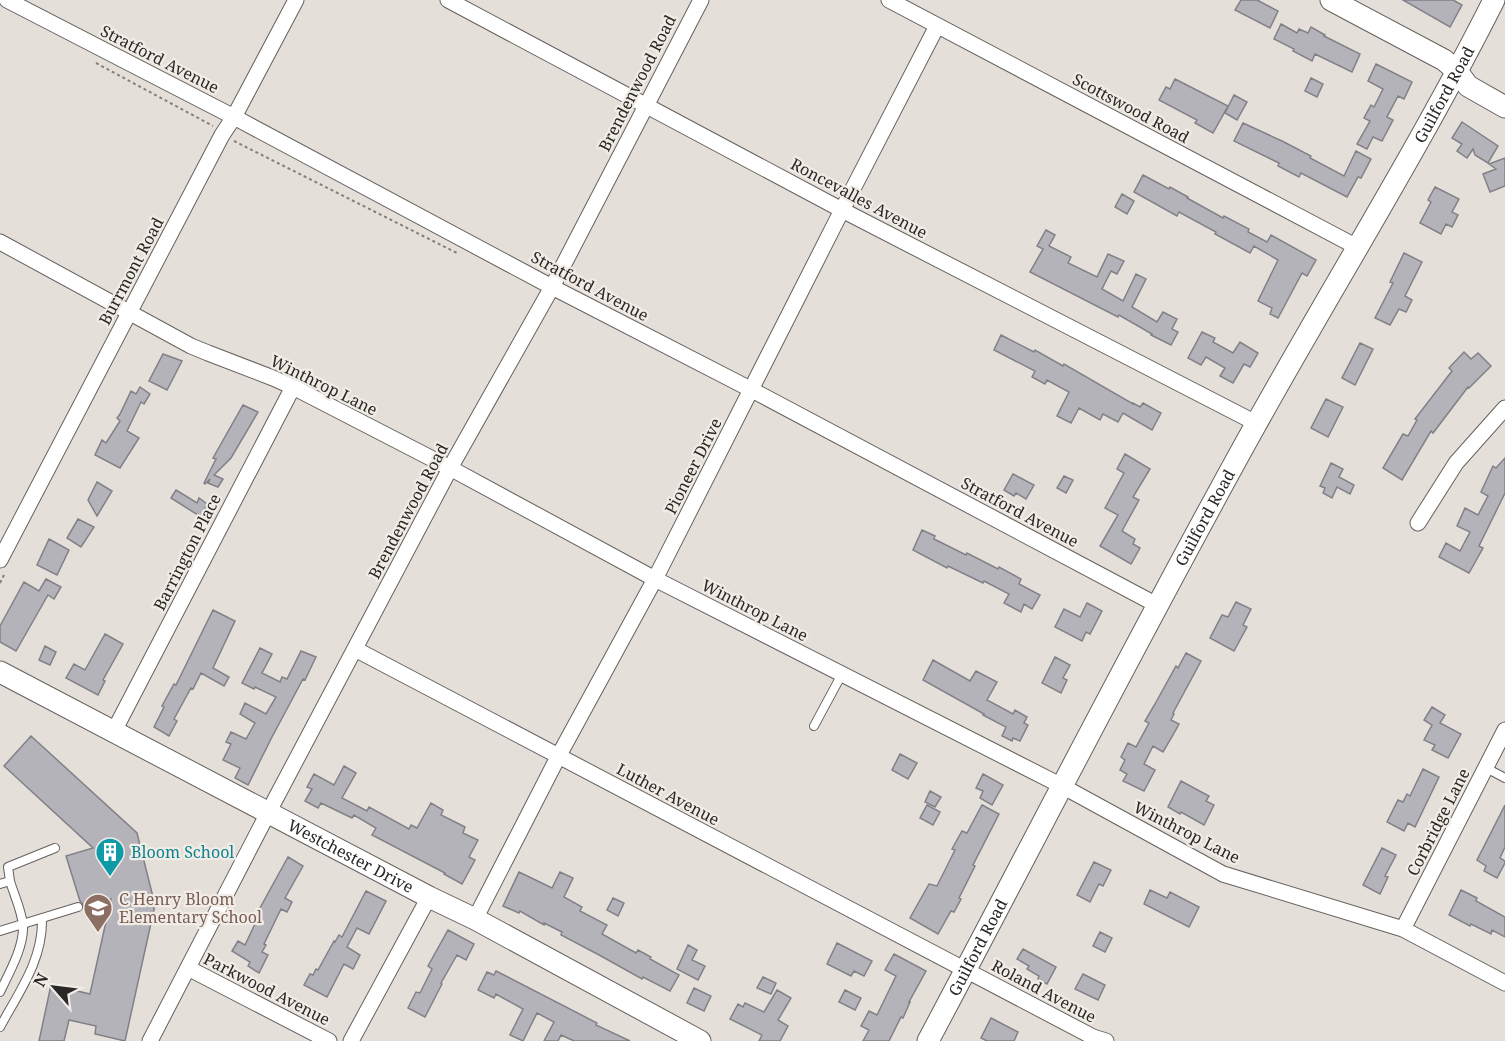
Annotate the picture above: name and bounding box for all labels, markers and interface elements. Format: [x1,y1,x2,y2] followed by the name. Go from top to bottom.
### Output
[593,11,681,155] street label: Brendenwood Road
[97,20,223,98] street label: Stratford Avenue
[1409,42,1479,147] street label: Guilford Road
[1069,68,1193,148] street label: Scottswood Road
[787,153,931,243] street label: Roncevalles Avenue
[93,213,169,329] street label: Burrmont Road
[527,246,653,326] street label: Stratford Avenue
[267,350,381,420] street label: Winthrop Lane
[659,414,727,518] street label: Pioneer Drive
[363,439,453,583] street label: Brendenwood Road
[1170,465,1240,570] street label: Guilford Road
[957,472,1083,552] street label: Stratford Avenue
[148,490,226,614] street label: Barrington Place
[698,574,812,646] street label: Winthrop Lane
[613,758,723,830] street label: Luther Avenue
[1401,764,1475,880] street label: Corbridge Lane
[1130,796,1244,868] street label: Winthrop Lane
[284,814,417,898] street label: Westchester Drive
[94,836,126,878] building icon: Bloom School
[131,841,234,863] place label: Bloom School
[119,888,262,928] place label: C Henry Bloom Elementary School
[82,892,114,934] school or university icon: C Henry Bloom Elementary School
[943,895,1012,1000] street label: Guilford Road
[200,948,334,1030] street label: Parkwood Avenue
[988,954,1100,1028] street label: Roland Avenue
[24,957,84,1017] north arrow
[28,969,54,991] text: N

